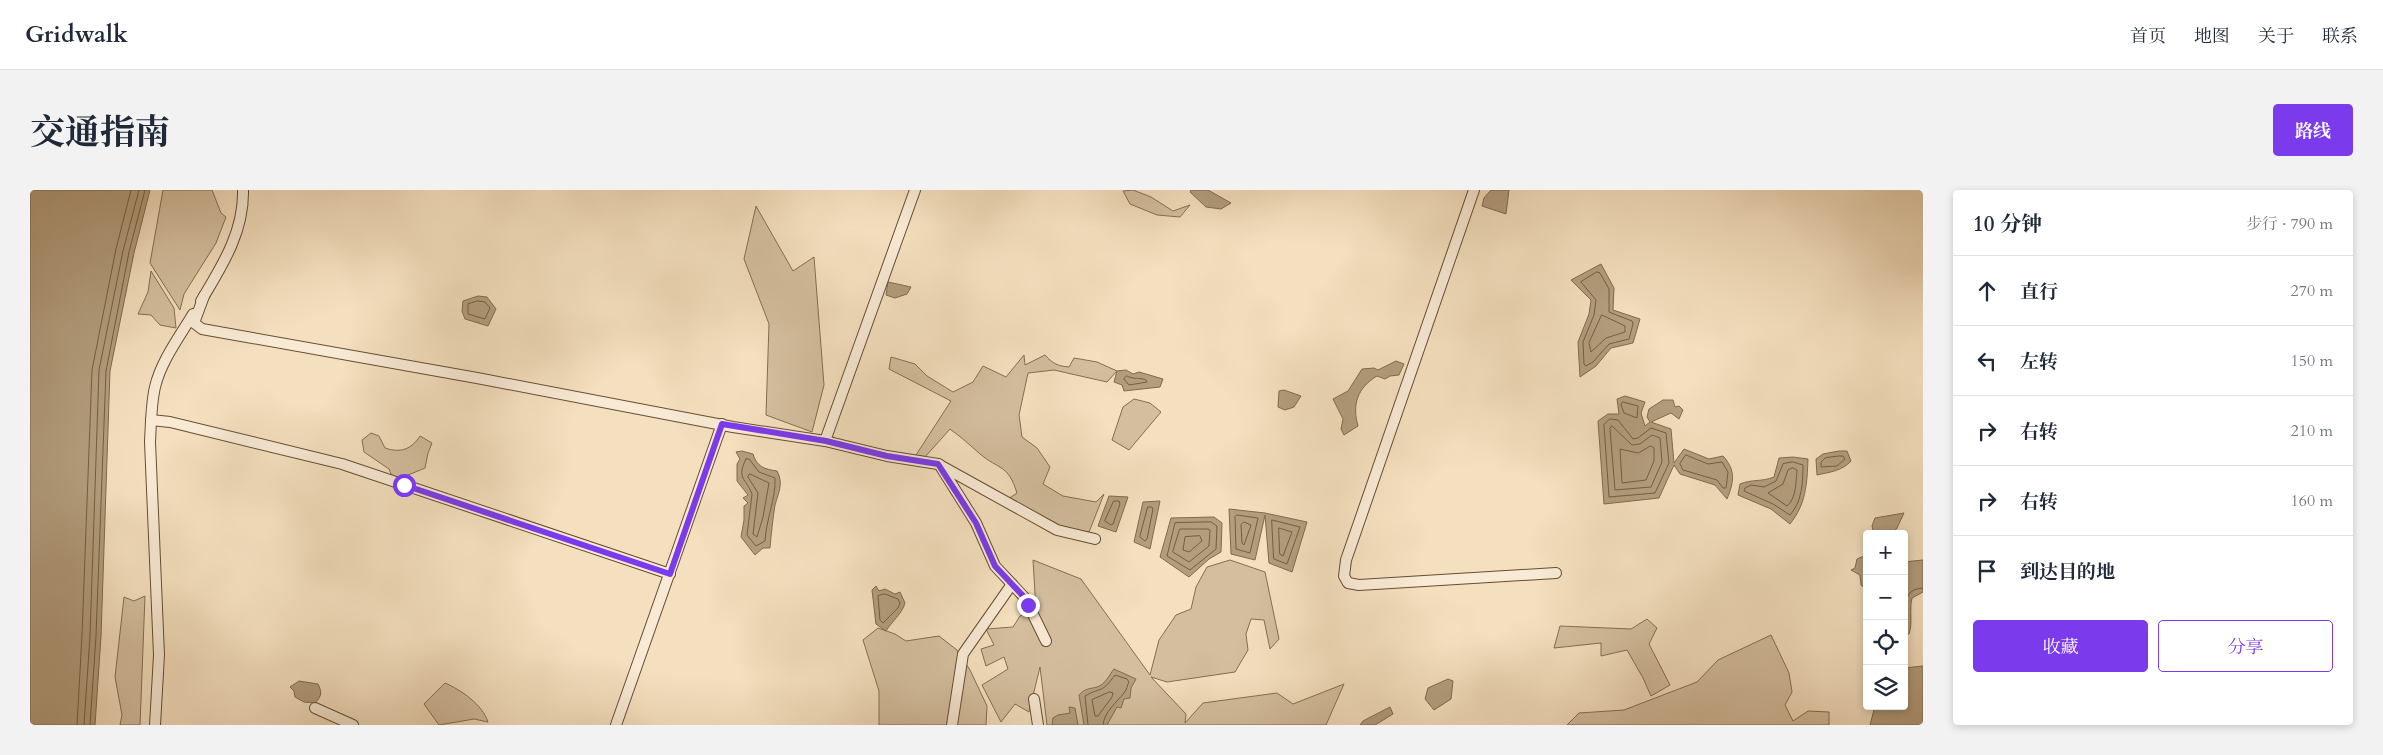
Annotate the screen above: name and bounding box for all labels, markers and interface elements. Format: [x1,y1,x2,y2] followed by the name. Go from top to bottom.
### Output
[25,18,128,51] text: Gridwalk
[2130,24,2166,49] text: 首页
[2194,24,2230,49] text: 地图
[2258,24,2294,49] text: 关于
[2322,24,2358,49] text: 联系
[2273,104,2353,156] button: 路线
[30,109,170,157] text: 交通指南
[1973,210,2042,239] text: 10 分钟
[2246,213,2333,235] text: 步行 · 790 m
[1973,277,2001,305] icon: ahead
[2020,279,2058,305] text: 直行
[2291,280,2333,302] text: 270 m
[1973,347,2001,375] icon: left
[2020,349,2058,375] text: 左转
[2291,350,2333,372] text: 150 m
[1973,417,2001,445] icon: right
[2020,419,2058,445] text: 右转
[2291,420,2333,442] text: 210 m
[393,474,416,497] route start
[1973,487,2001,515] icon: right
[2020,489,2058,515] text: 右转
[2291,490,2333,512] text: 160 m
[1863,530,1908,710] map controls
[1863,530,1908,575] button: +
[1973,557,2001,585] icon: arrive
[2020,559,2115,585] text: 到达目的地
[1863,575,1908,620] button: −
[1017,594,1040,617] route end
[1863,620,1908,665] button: locate
[1973,620,2148,672] button: 收藏
[2158,620,2333,672] button: 分享
[1863,665,1908,710] button: layers

